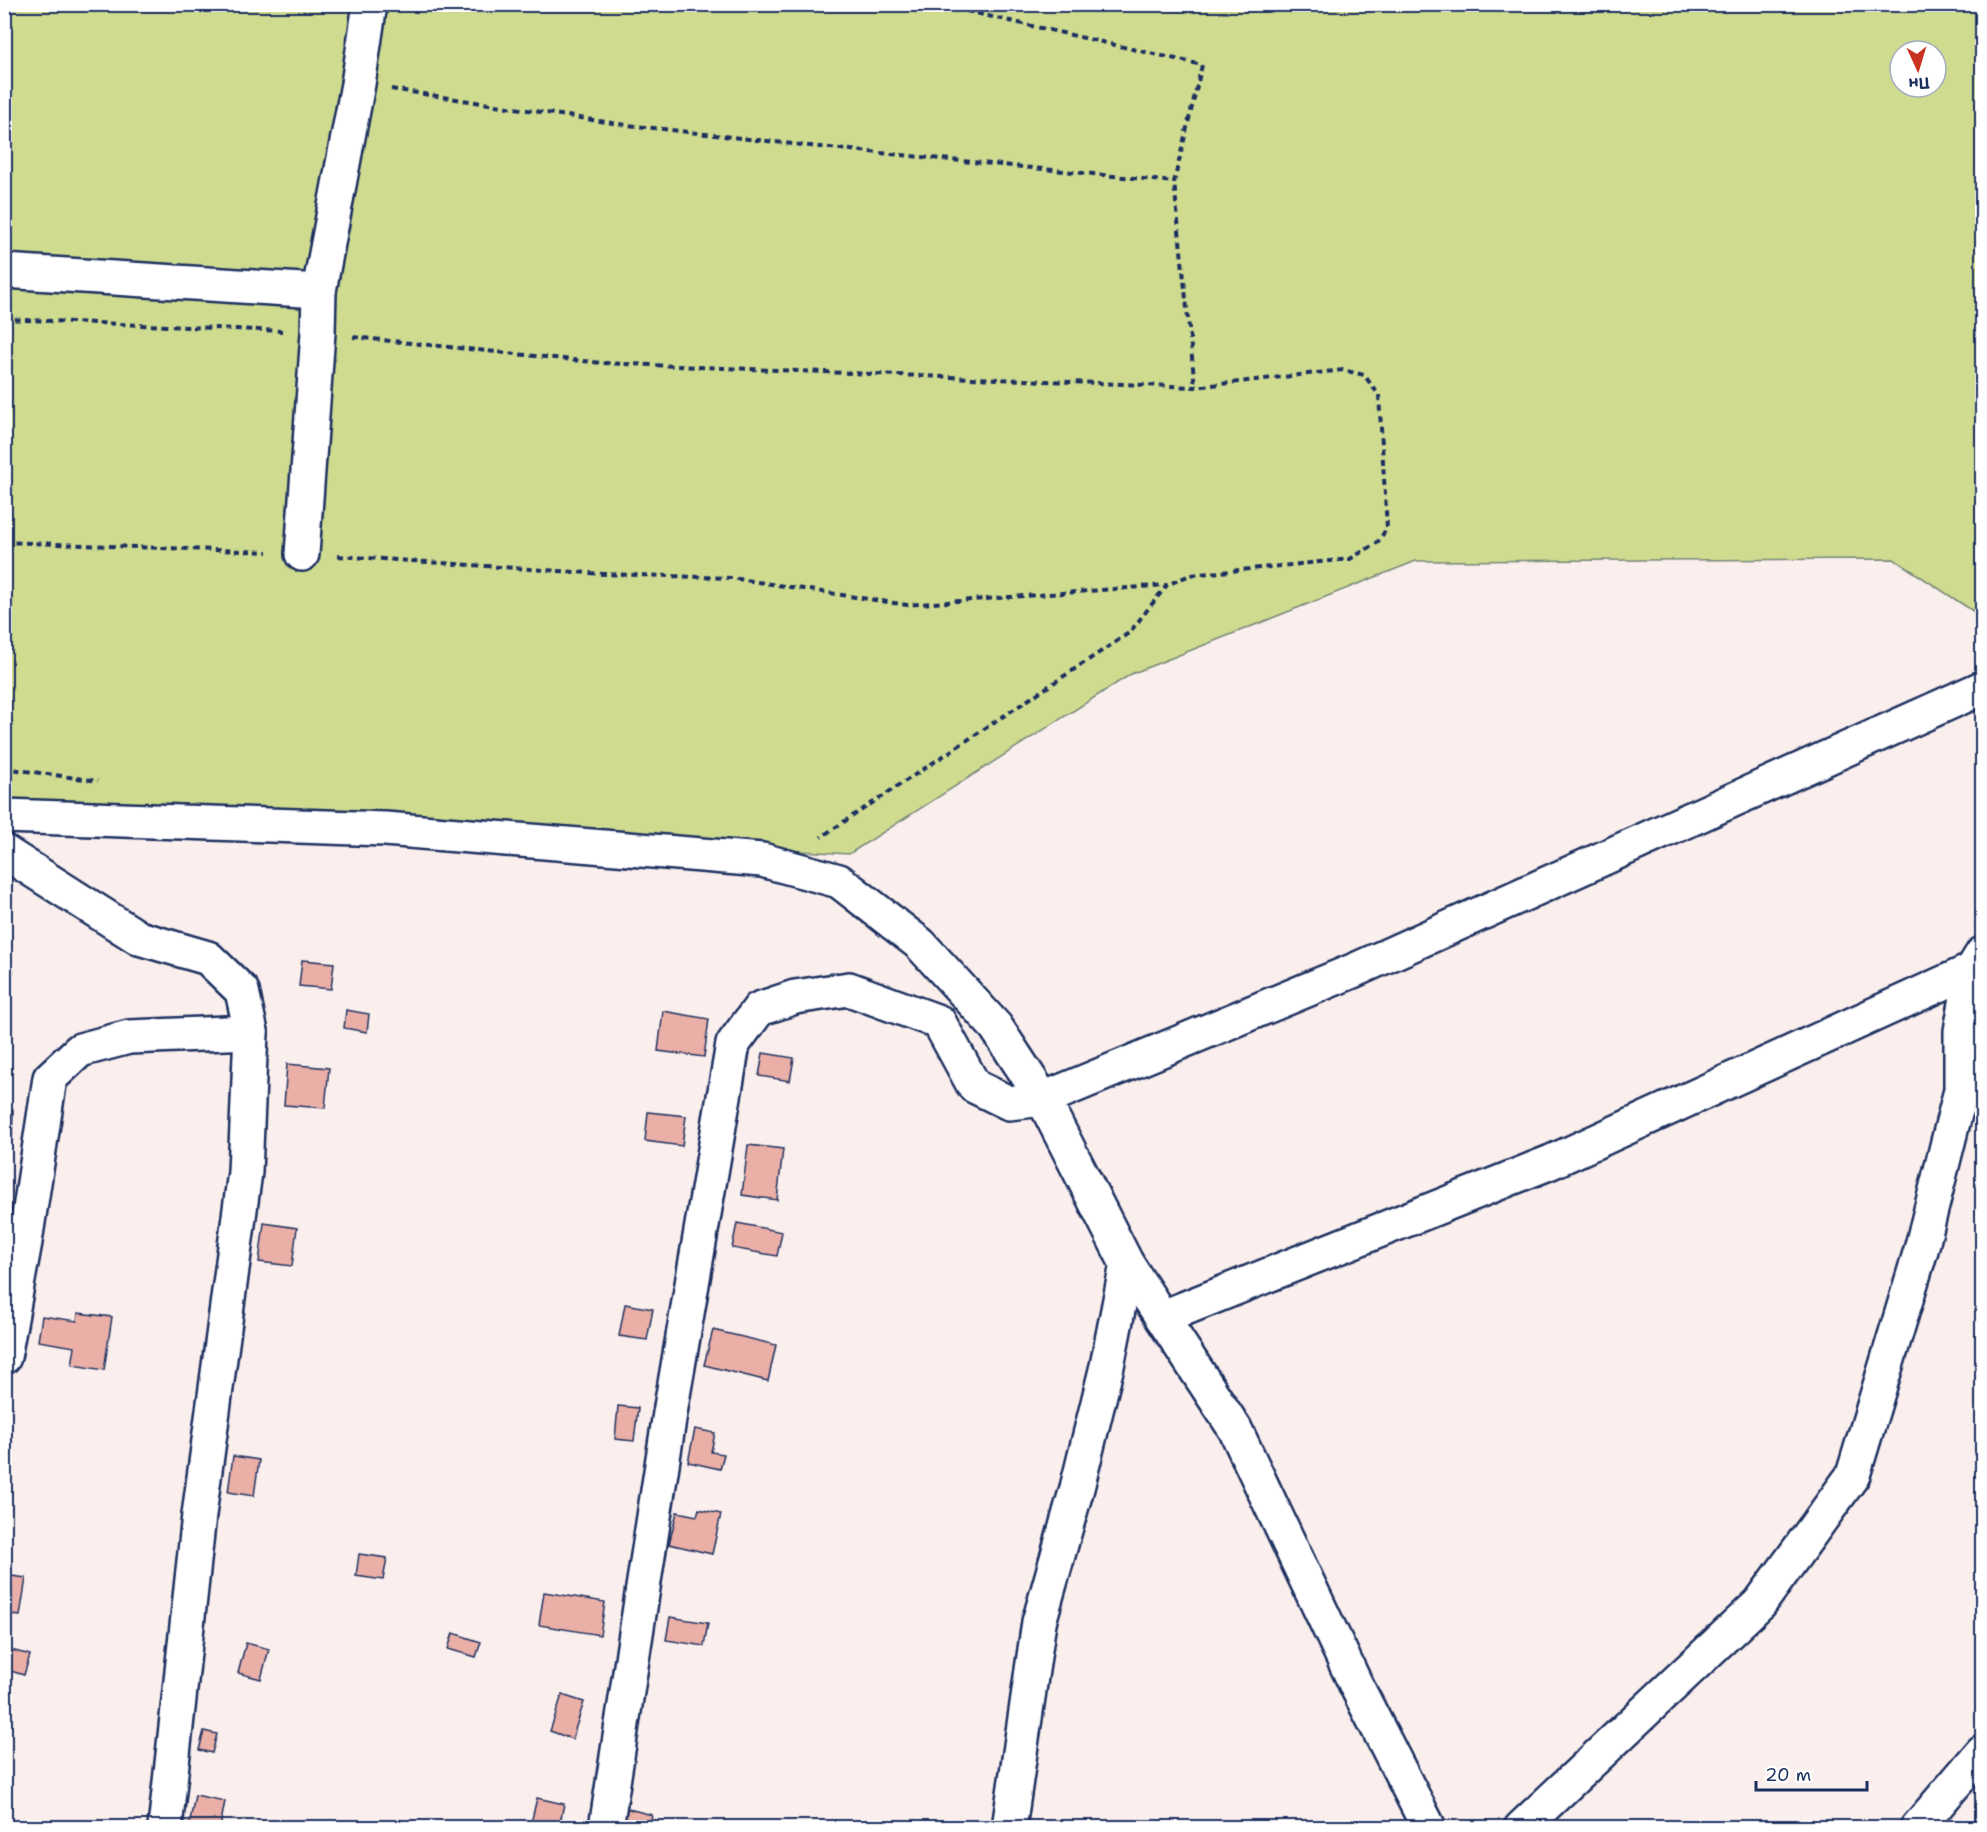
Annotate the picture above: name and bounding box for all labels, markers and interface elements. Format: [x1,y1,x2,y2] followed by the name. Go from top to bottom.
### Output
[1888,39,1948,99] north arrow
[1908,72,1930,95] text: Пн
[1756,1754,1867,1792] scale bar
[1765,1763,1811,1787] text: 20 m

